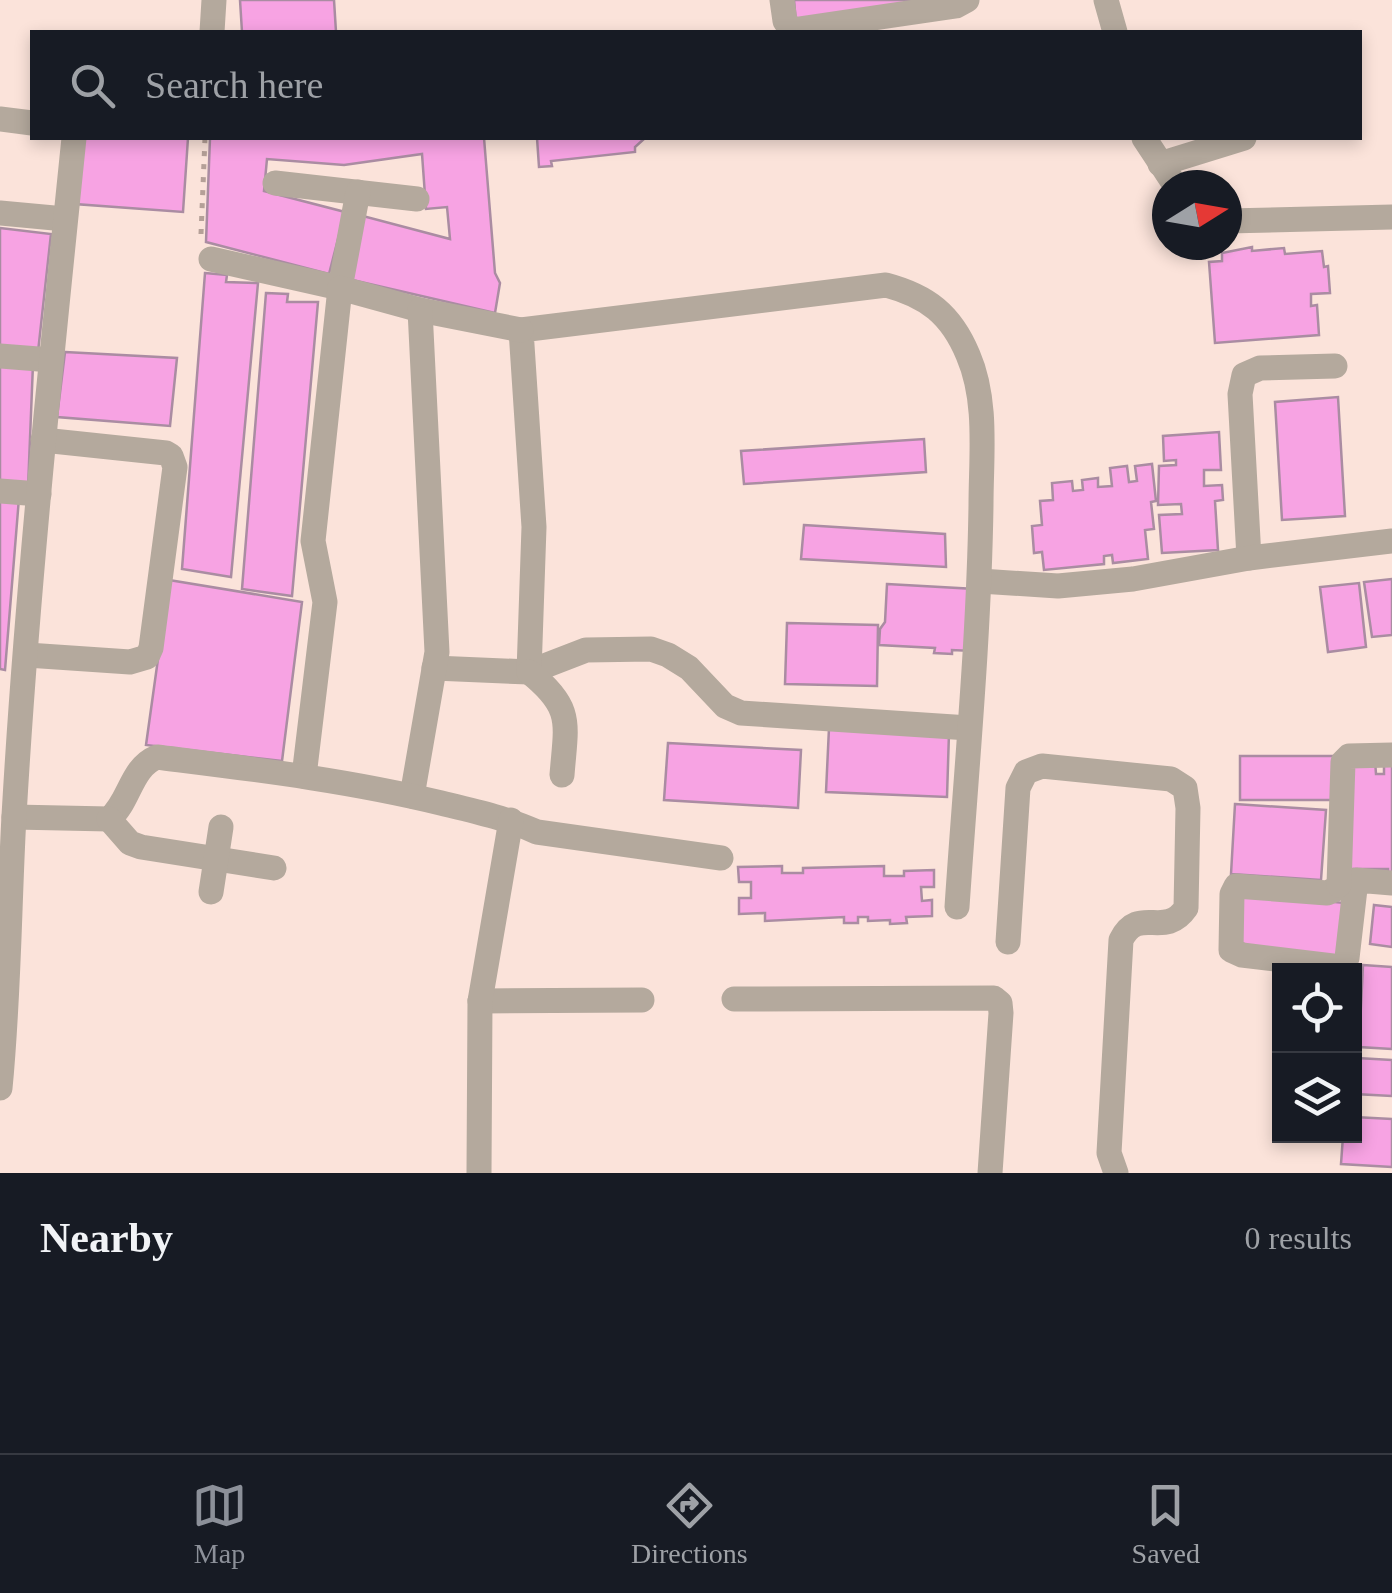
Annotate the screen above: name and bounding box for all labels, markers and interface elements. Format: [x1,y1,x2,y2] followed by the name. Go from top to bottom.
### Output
[30,30,1362,140] search box
[65,58,120,113] icon: search
[145,64,323,106] text: Search here
[1152,170,1242,260] north arrow
[1272,963,1362,1143] map controls
[1272,963,1362,1053] button: locate
[1272,1053,1362,1143] button: layers
[40,1215,173,1261] text: Nearby
[1244,1220,1352,1256] text: 0 results
[192,1478,247,1570] tab: Map
[631,1478,748,1570] tab: Directions
[1132,1478,1200,1570] tab: Saved

